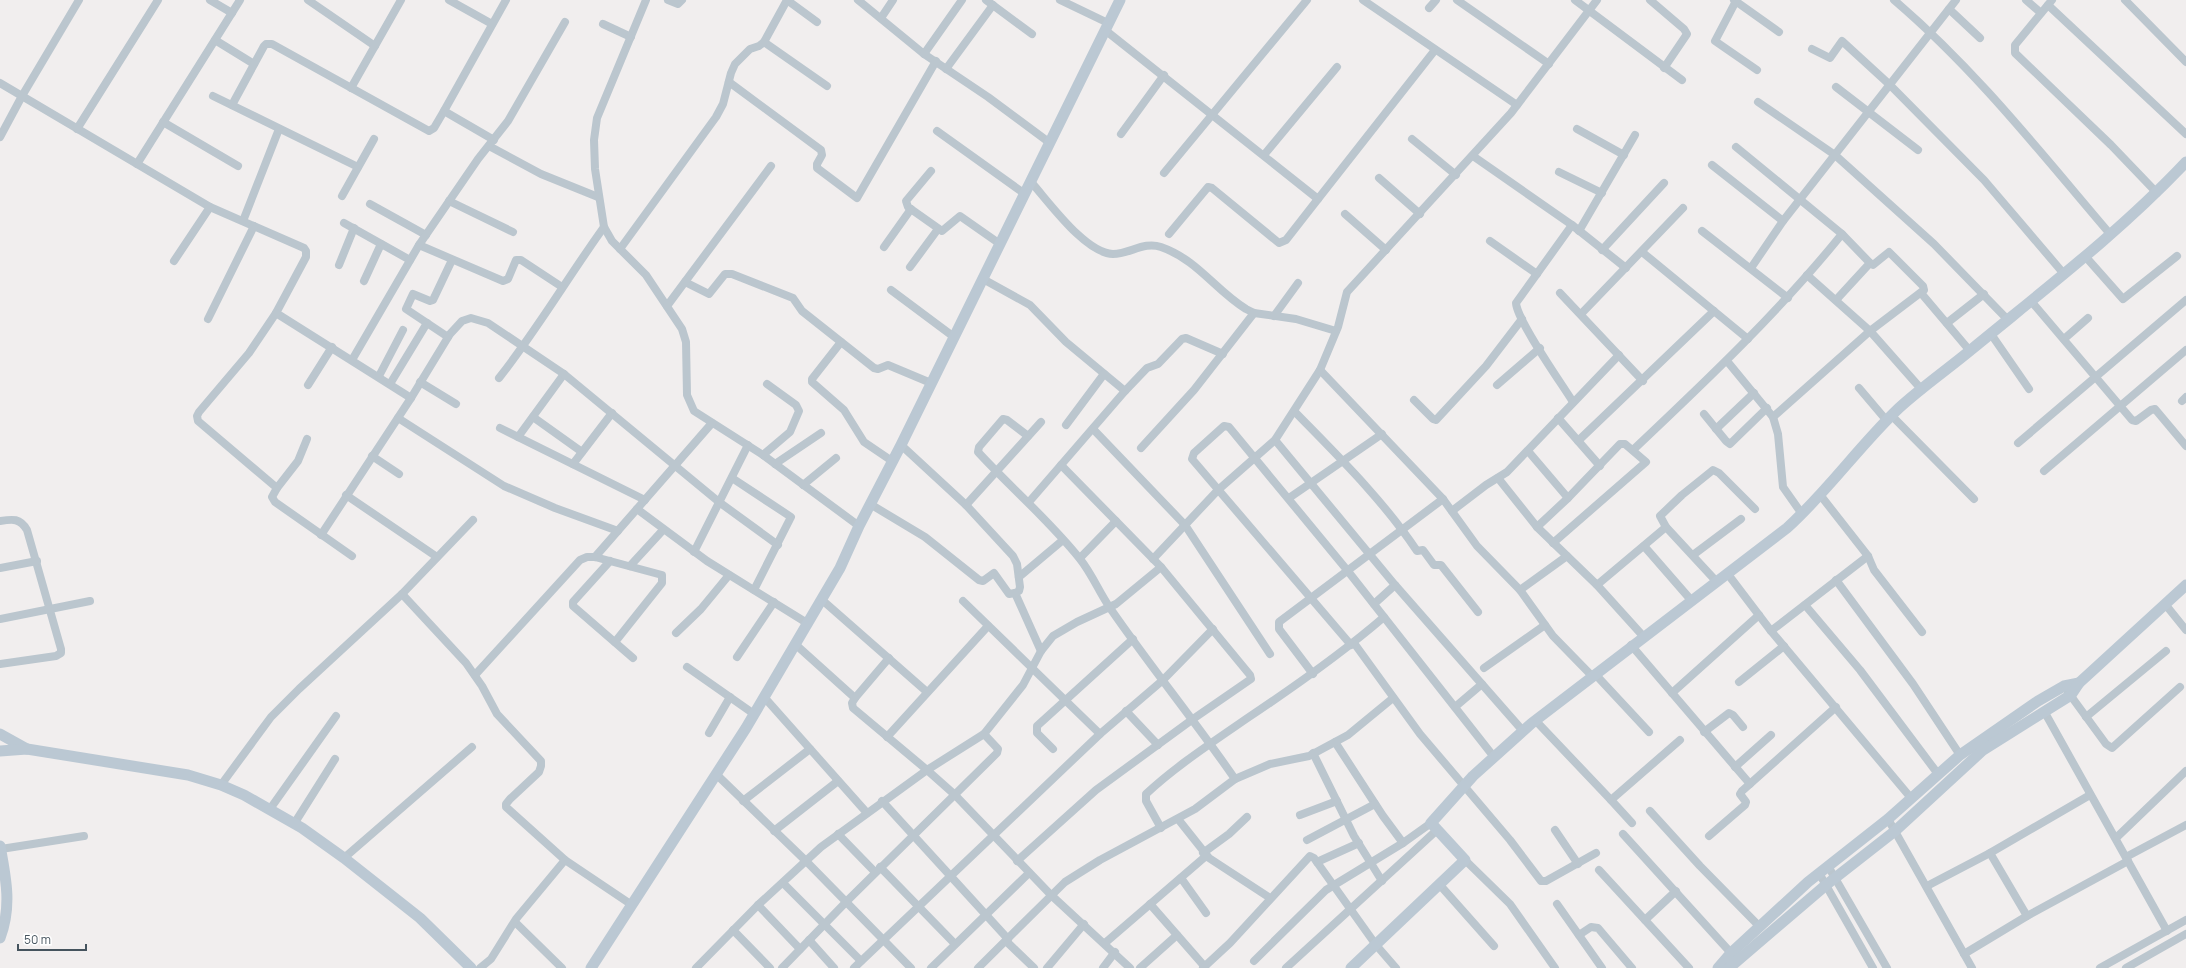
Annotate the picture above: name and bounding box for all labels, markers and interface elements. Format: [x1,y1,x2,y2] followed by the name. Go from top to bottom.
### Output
[18,926,86,952] scale bar
[24,931,51,948] text: 50 m

